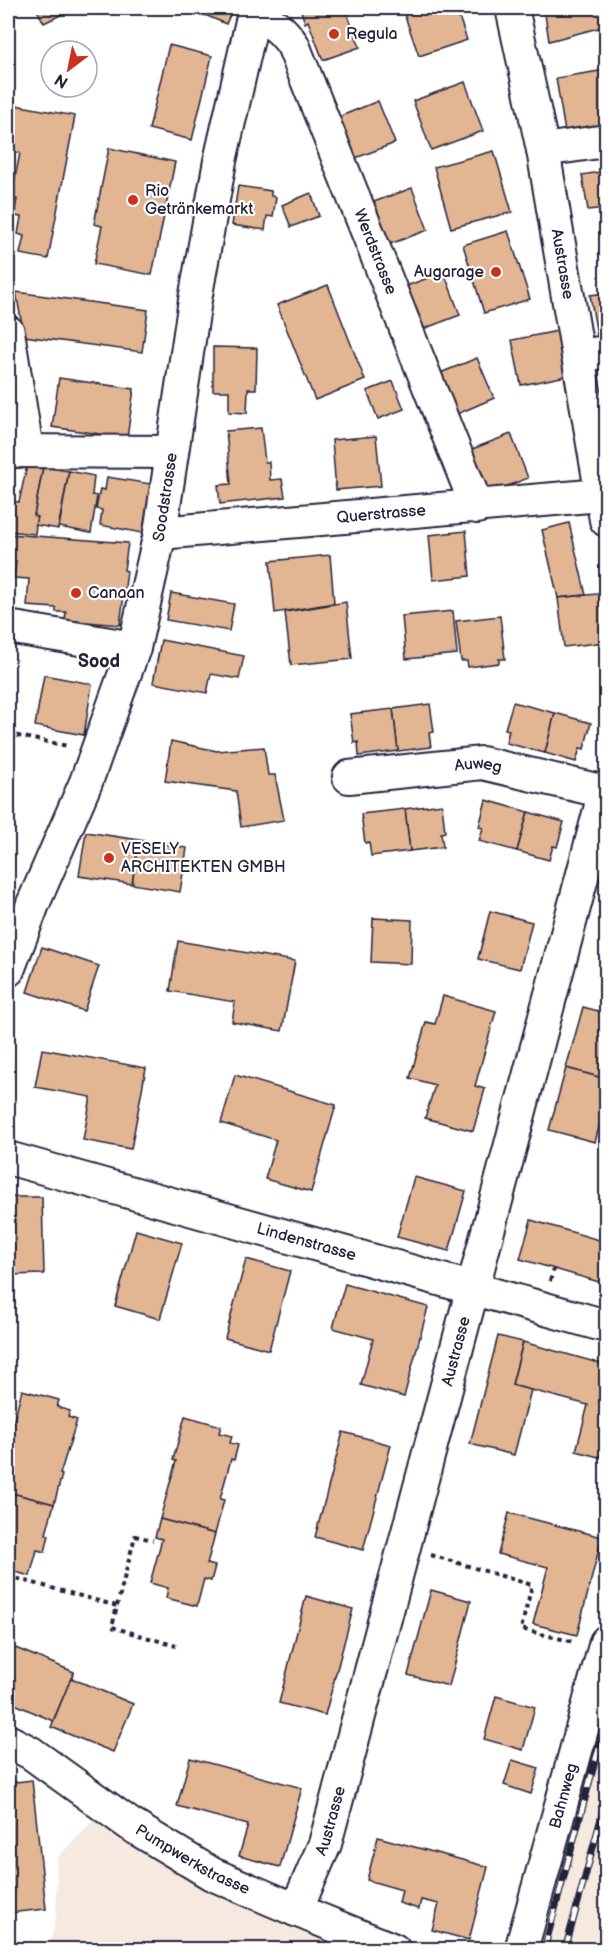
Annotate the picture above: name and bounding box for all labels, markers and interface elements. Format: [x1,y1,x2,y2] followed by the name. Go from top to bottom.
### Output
[346,25,398,44] place label: Regula
[327,27,341,41] marker: Regula
[39,39,99,99] north arrow
[52,69,72,92] text: N
[145,182,253,219] place label: Rio Getränkemarkt
[126,193,140,207] marker: Rio Getränkemarkt
[350,206,401,298] street label: Werdstrasse
[547,227,578,301] street label: Austrasse
[414,263,484,282] place label: Augarage
[489,265,503,279] marker: Augarage
[149,451,182,544] street label: Soodstrasse
[336,501,427,527] street label: Querstrasse
[88,584,145,603] place label: Canaan
[69,586,83,600] marker: Canaan
[78,651,120,672] district label: Sood
[453,753,504,777] street label: Auweg
[121,840,286,877] place label: VESELY ARCHITEKTEN GMBH
[102,851,116,865] marker: VESELY ARCHITEKTEN GMBH
[255,1219,359,1265] street label: Lindenstrasse
[438,1314,474,1388] street label: Austrasse
[545,1761,582,1831] street label: Bahnweg
[312,1784,350,1859] street label: Austrasse
[132,1820,253,1899] street label: Pumpwerkstrasse

